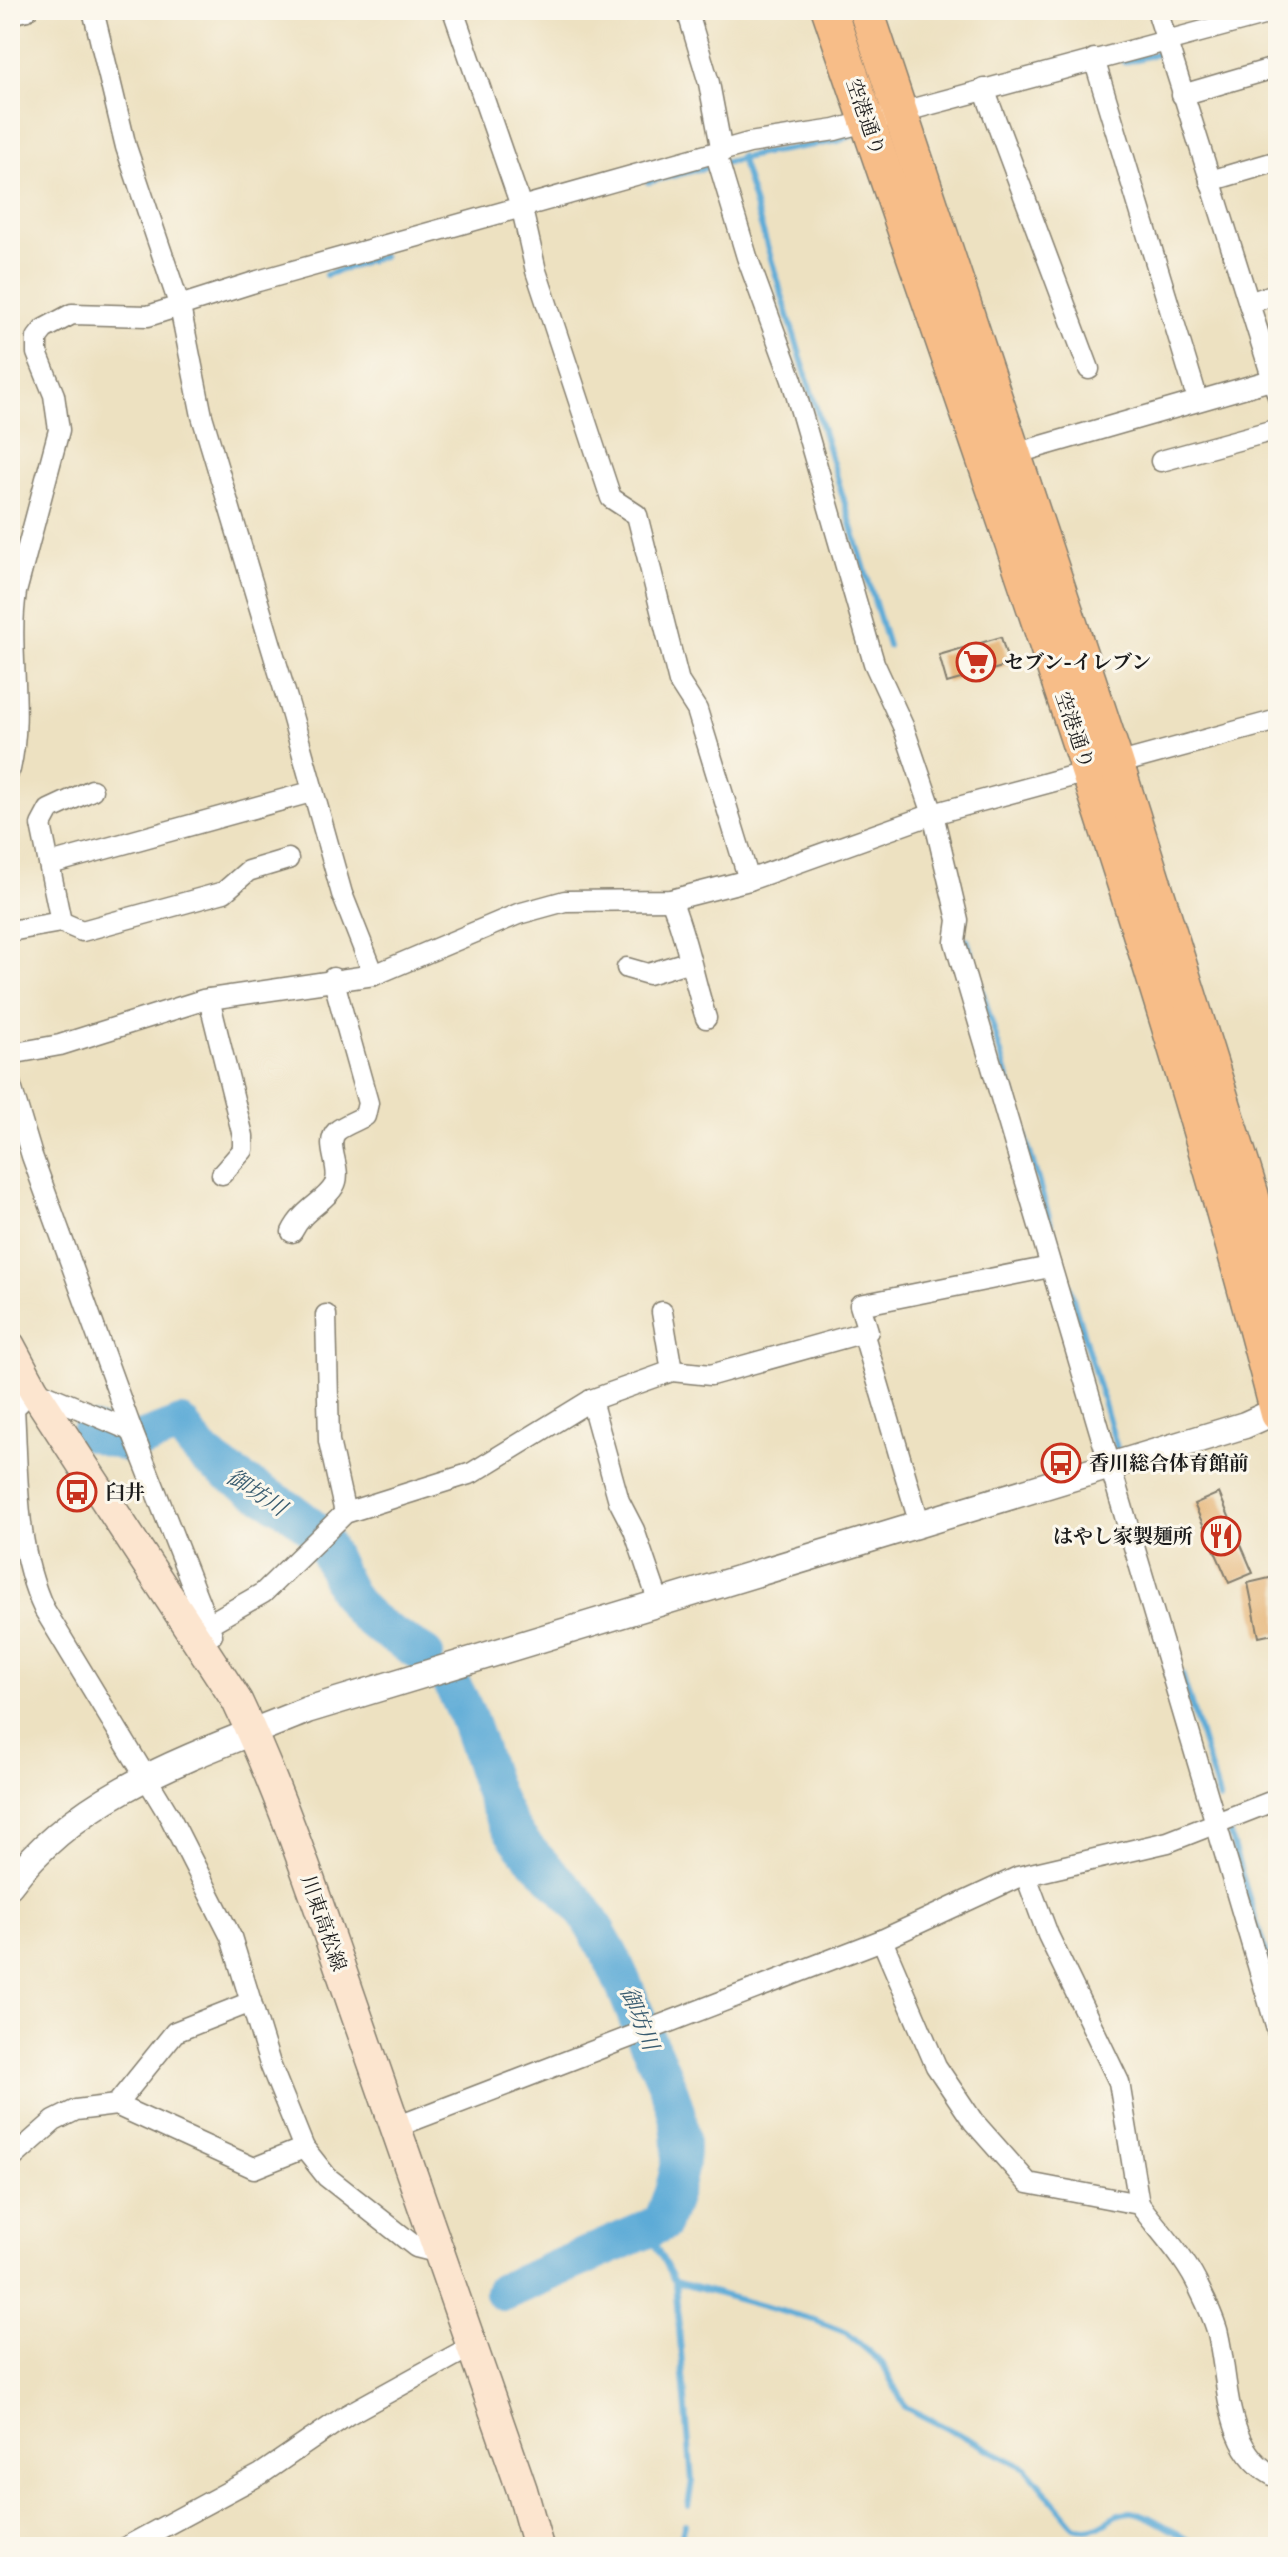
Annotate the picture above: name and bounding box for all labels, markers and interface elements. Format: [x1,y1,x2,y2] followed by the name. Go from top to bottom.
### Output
[842,75,890,159] street label: 空港通り
[955,641,997,683] supermarket icon: セブン-イレブン
[1004,650,1151,674] place label: セブン-イレブン
[1051,688,1099,772] street label: 空港通り
[1040,1442,1082,1484] bus stop icon: 香川総合体育館前
[1089,1451,1249,1475] place label: 香川総合体育館前
[222,1463,293,1523] water label: 御坊川
[56,1471,98,1513] bus stop icon: 臼井
[105,1480,145,1504] place label: 臼井
[1200,1515,1242,1557] restaurant icon: はやし家製麺所
[1053,1524,1193,1548] place label: はやし家製麺所
[296,1872,352,1974] street label: 川東高松線
[615,1983,665,2056] water label: 御坊川

